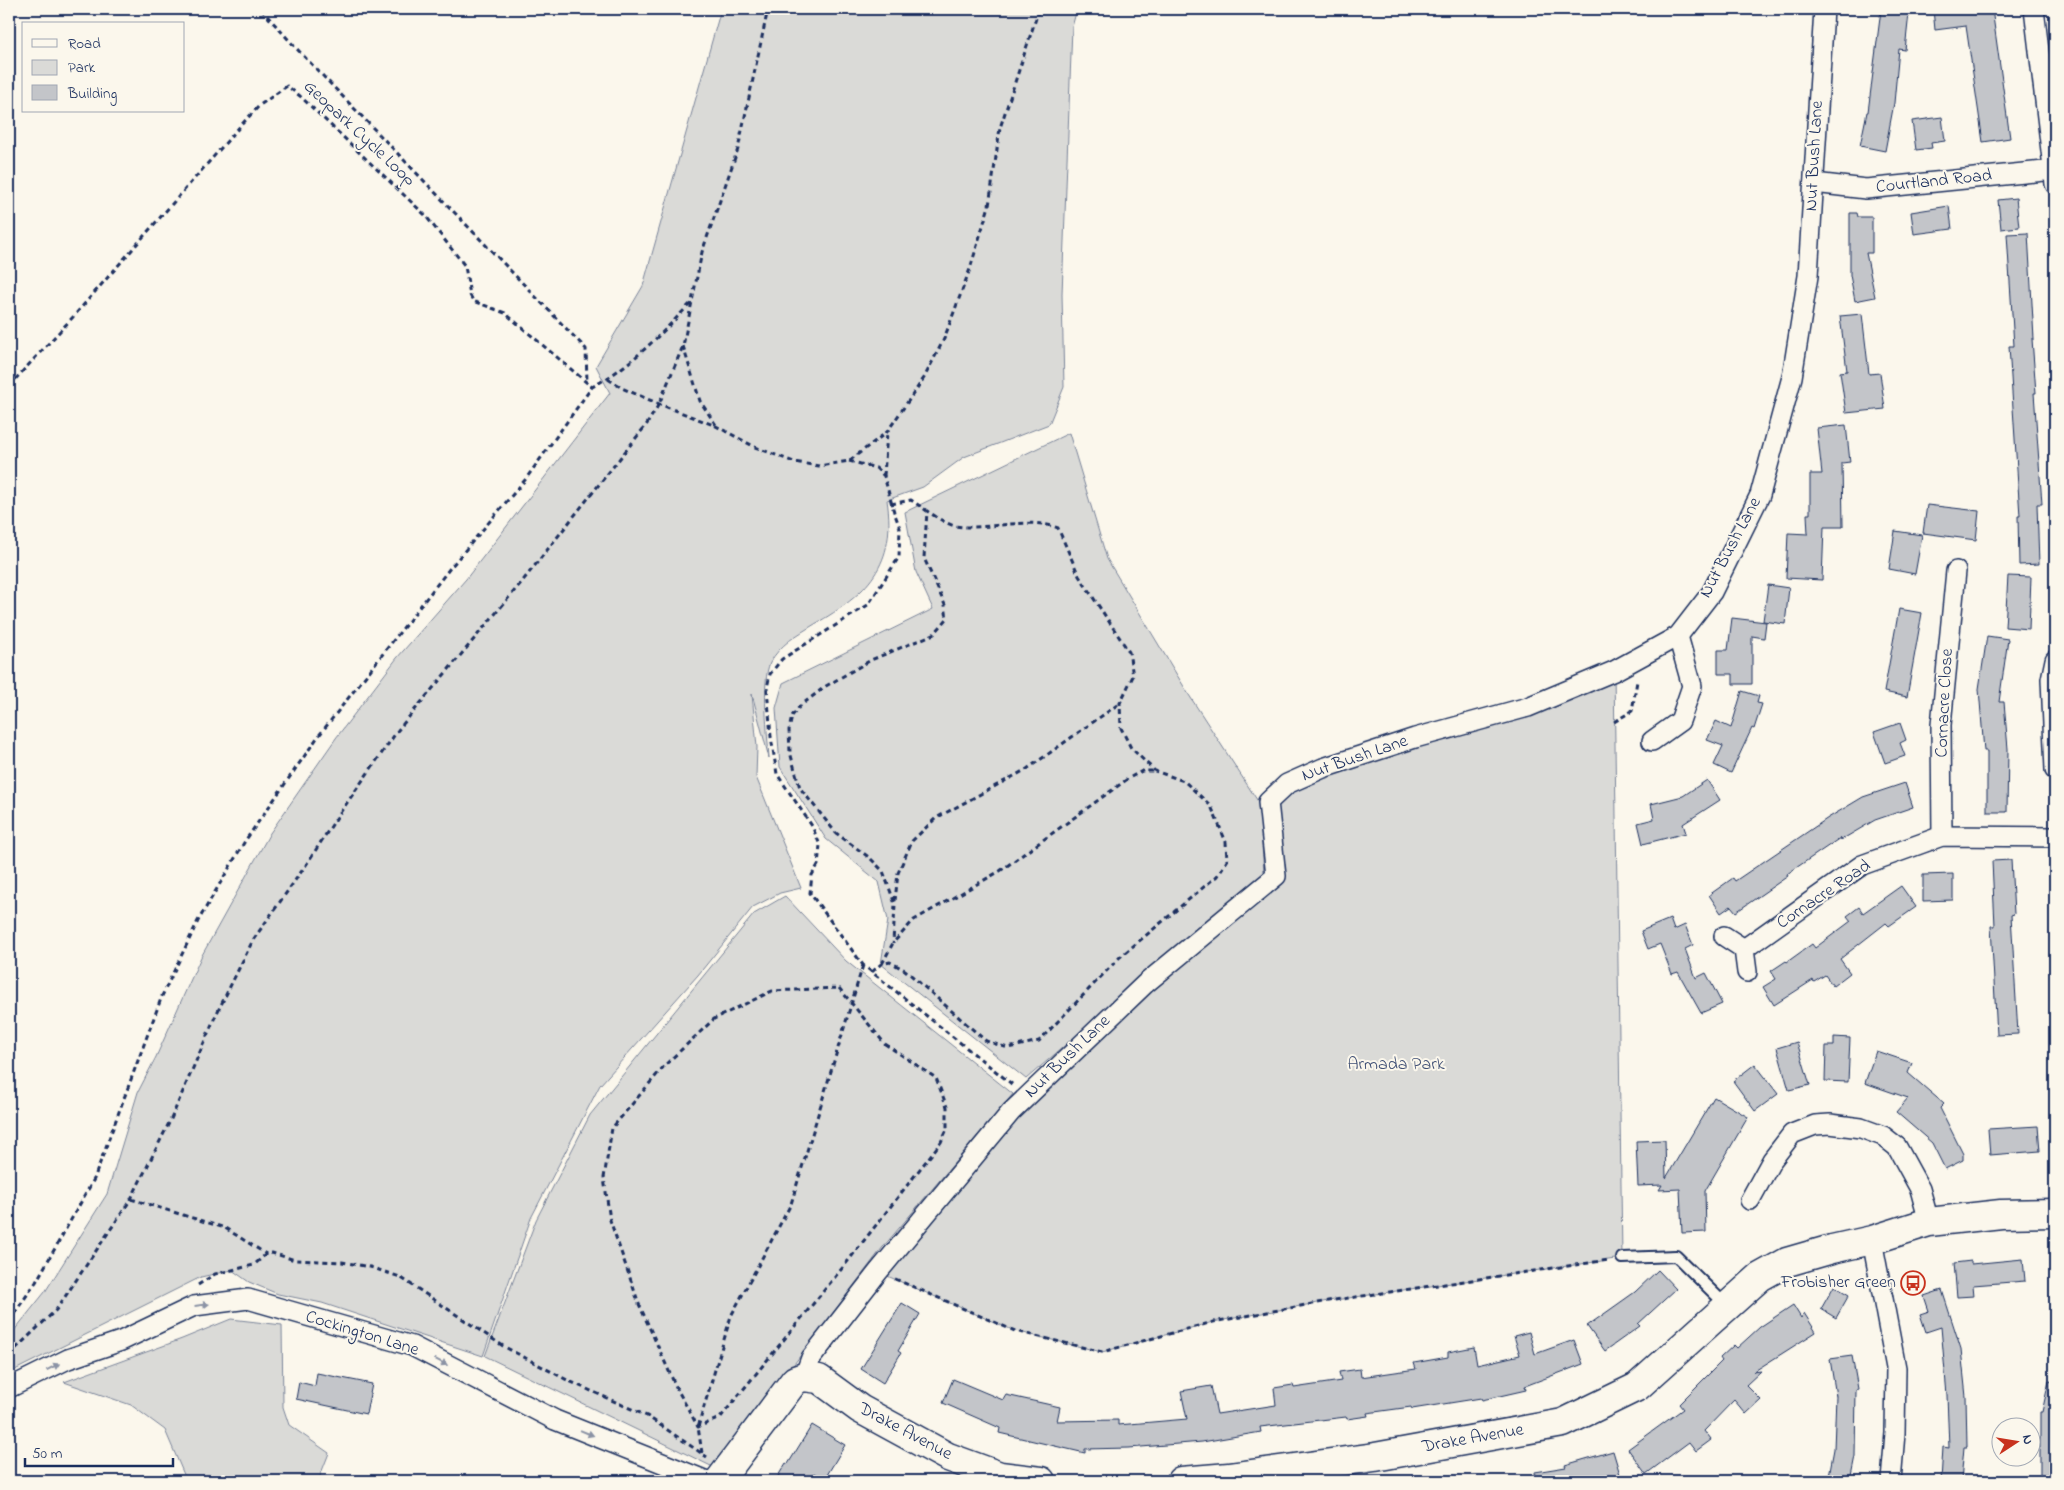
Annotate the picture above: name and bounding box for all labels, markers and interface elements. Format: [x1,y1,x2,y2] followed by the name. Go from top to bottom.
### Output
[22,22,185,112] legend
[68,33,101,55] text: Road
[68,57,96,79] text: Park
[297,75,421,193] street label: Geopark Cycle Loop
[67,83,117,106] text: Building
[1799,99,1831,212] street label: Nut Bush Lane
[1875,163,1993,201] street label: Courtland Road
[1694,492,1769,603] street label: Nut Bush Lane
[1929,647,1961,758] street label: Cornacre Close
[1298,728,1413,789] street label: Nut Bush Lane
[1772,854,1876,936] street label: Cornacre Road
[1019,1009,1118,1105] street label: Nut Bush Lane
[1347,1052,1445,1078] park label: Armada Park
[1780,1270,1896,1296] place label: Frobisher Green
[1900,1270,1926,1296] bus stop icon: Frobisher Green
[194,1300,210,1308] one-way arrow
[302,1304,423,1365] street label: Cockington Lane
[434,1358,449,1366] one-way arrow
[45,1363,60,1371] one-way arrow
[853,1396,957,1468] street label: Drake Avenue
[1419,1417,1527,1461] street label: Drake Avenue
[1992,1418,2042,1468] north arrow
[580,1429,595,1437] one-way arrow
[2016,1433,2039,1446] text: N
[25,1435,172,1467] scale bar
[32,1443,63,1465] text: 50 m

